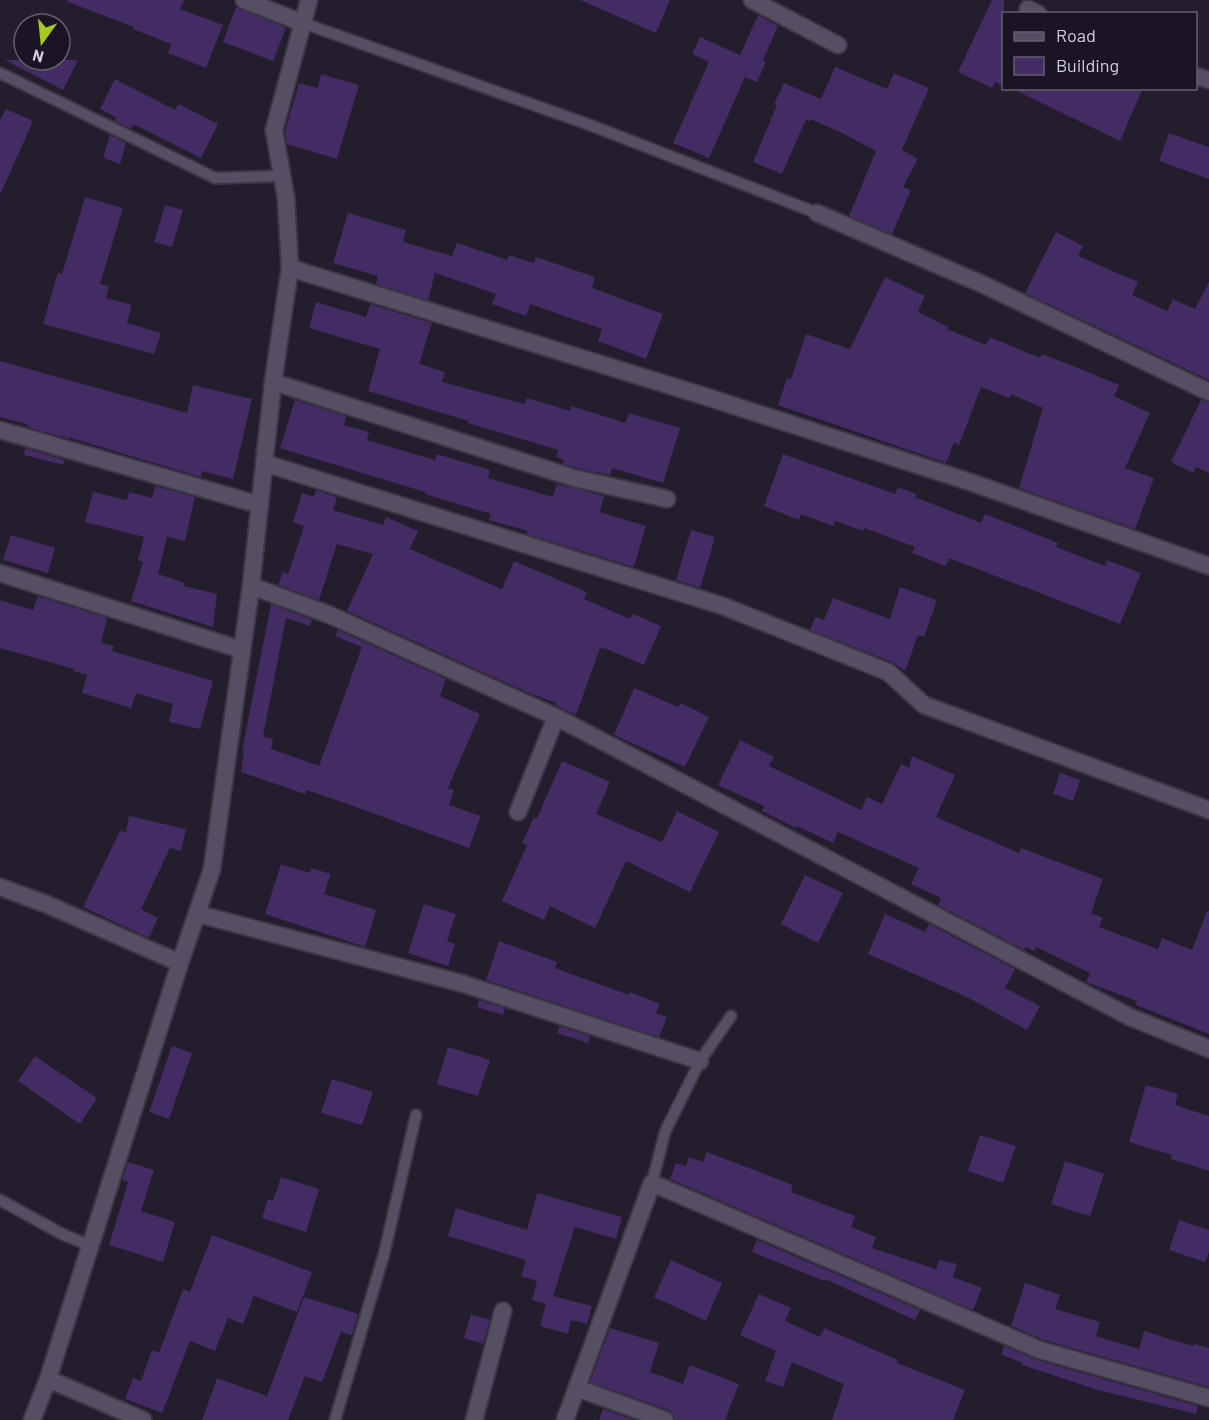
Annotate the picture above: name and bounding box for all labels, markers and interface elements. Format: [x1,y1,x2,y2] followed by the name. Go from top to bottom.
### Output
[12,12,72,72] north arrow
[1002,12,1197,90] legend
[1056,24,1096,46] text: Road
[30,46,46,68] text: N
[1056,54,1119,76] text: Building

